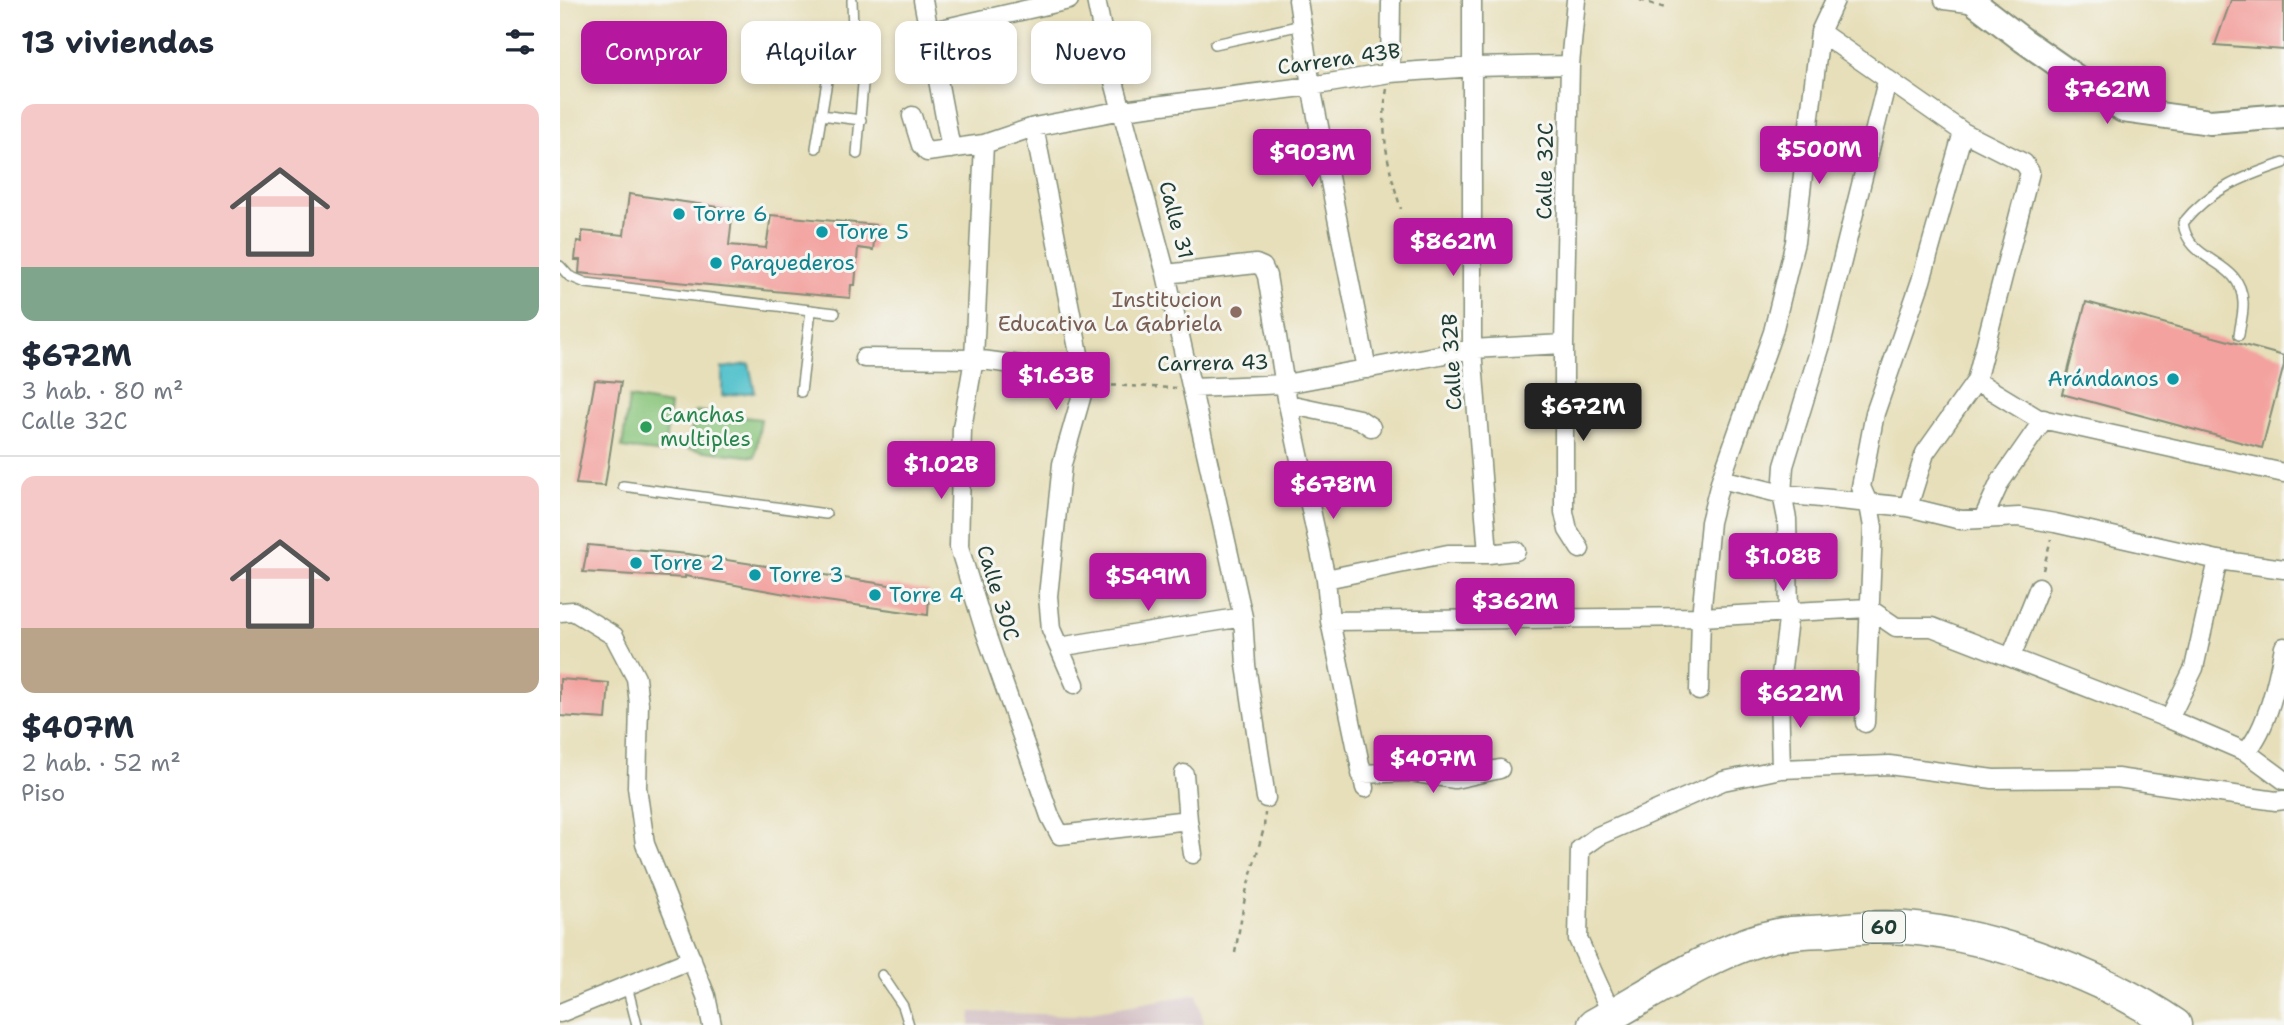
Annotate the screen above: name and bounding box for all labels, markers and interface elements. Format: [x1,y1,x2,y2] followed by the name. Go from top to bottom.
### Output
[581,21,727,84] chip: Comprar
[741,21,881,84] chip: Alquilar
[895,21,1017,84] chip: Filtros
[1031,21,1151,84] chip: Nuevo
[21,22,214,63] text: 13 viviendas
[501,23,539,61] icon: filters
[1276,37,1402,81] street label: Carrera 43B
[2058,66,2156,126] pin: $762M
[2064,74,2150,104] text: $762M
[1530,122,1560,220] street label: Calle 32C
[1770,127,1868,186] pin: $500M
[1263,130,1361,189] pin: $903M
[1776,134,1862,164] text: $500M
[1269,137,1355,167] text: $903M
[217,149,343,275] icon: home
[1152,178,1200,262] street label: Calle 31
[693,200,768,228] place label: Torre 6
[671,206,687,222] marker: Torre 6
[836,218,909,246] place label: Torre 5
[1404,218,1502,278] pin: $862M
[814,224,830,240] marker: Torre 5
[1410,226,1496,256] text: $862M
[730,249,855,277] place label: Parquederos
[708,255,724,271] marker: Parquederos
[998,286,1222,338] place label: Institucion Educativa La Gabriela
[1228,304,1244,320] marker: Institucion Educativa La Gabriela
[1435,313,1469,411] street label: Calle 32B
[21,335,132,376] text: $672M
[1157,348,1269,378] street label: Carrera 43
[999,352,1113,412] pin: $1.63B
[1018,360,1094,390] text: $1.63B
[2048,365,2159,393] place label: Arándanos
[2165,371,2181,387] marker: Arándanos
[21,376,184,406] text: 3 hab. · 80 m²
[1534,384,1632,443] pin: $672M
[1540,391,1626,421] text: $672M
[660,401,751,453] place label: Canchas multiples
[21,406,128,436] text: Calle 32C
[638,419,654,435] marker: Canchas multiples
[884,442,998,501] pin: $1.02B
[903,449,979,479] text: $1.02B
[1284,462,1382,521] pin: $678M
[1290,469,1376,499] text: $678M
[217,521,343,647] icon: home
[1726,534,1840,593] pin: $1.08B
[1745,541,1821,571] text: $1.08B
[970,542,1026,644] street label: Calle 30C
[650,549,725,577] place label: Torre 2
[1099,554,1197,613] pin: $549M
[628,555,644,571] marker: Torre 2
[769,561,844,589] place label: Torre 3
[1105,561,1191,591] text: $549M
[747,567,763,583] marker: Torre 3
[1466,578,1564,638] pin: $362M
[889,581,964,609] place label: Torre 4
[1472,586,1558,616] text: $362M
[867,587,883,603] marker: Torre 4
[1751,670,1849,730] pin: $622M
[1757,678,1843,708] text: $622M
[21,707,134,748] text: $407M
[1384,736,1482,795] pin: $407M
[1390,743,1476,773] text: $407M
[21,748,181,778] text: 2 hab. · 52 m²
[21,778,65,808] text: Piso
[1863,911,1905,942] road number: 60

